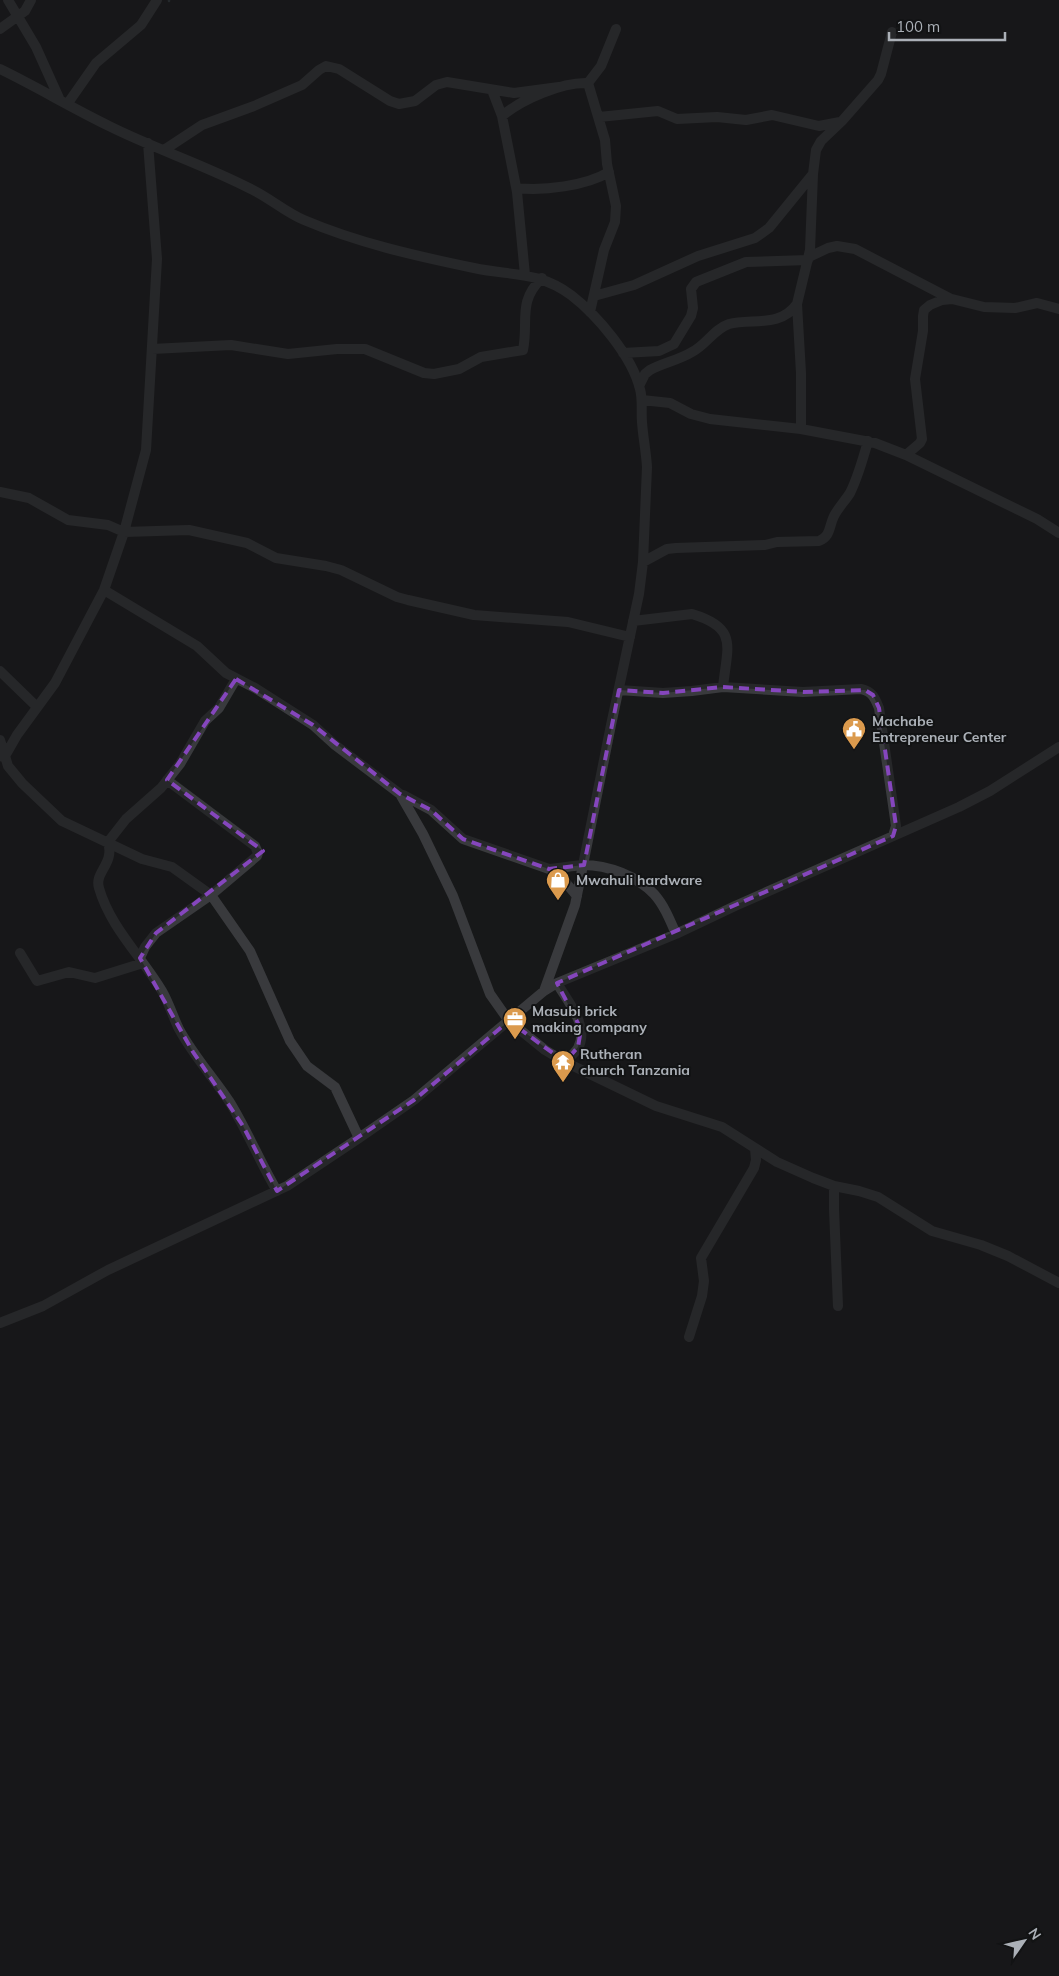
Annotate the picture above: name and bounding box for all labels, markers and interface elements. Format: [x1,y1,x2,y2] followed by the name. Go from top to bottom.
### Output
[889,10,1005,42] scale bar
[896,17,940,36] text: 100 m
[872,712,1007,746] place label: Machabe Entrepreneur Center
[841,716,867,750] public building icon: Machabe Entrepreneur Center
[545,867,571,901] shop icon: Mwahuli hardware
[576,871,702,889] place label: Mwahuli hardware
[532,1002,647,1036] place label: Masubi brick making company
[502,1006,528,1040] office icon: Masubi brick making company
[580,1045,690,1079] place label: Rutheran church Tanzania
[550,1049,576,1083] temple icon: Rutheran church Tanzania
[999,1916,1049,1966] north arrow
[1024,1924,1045,1943] text: N

